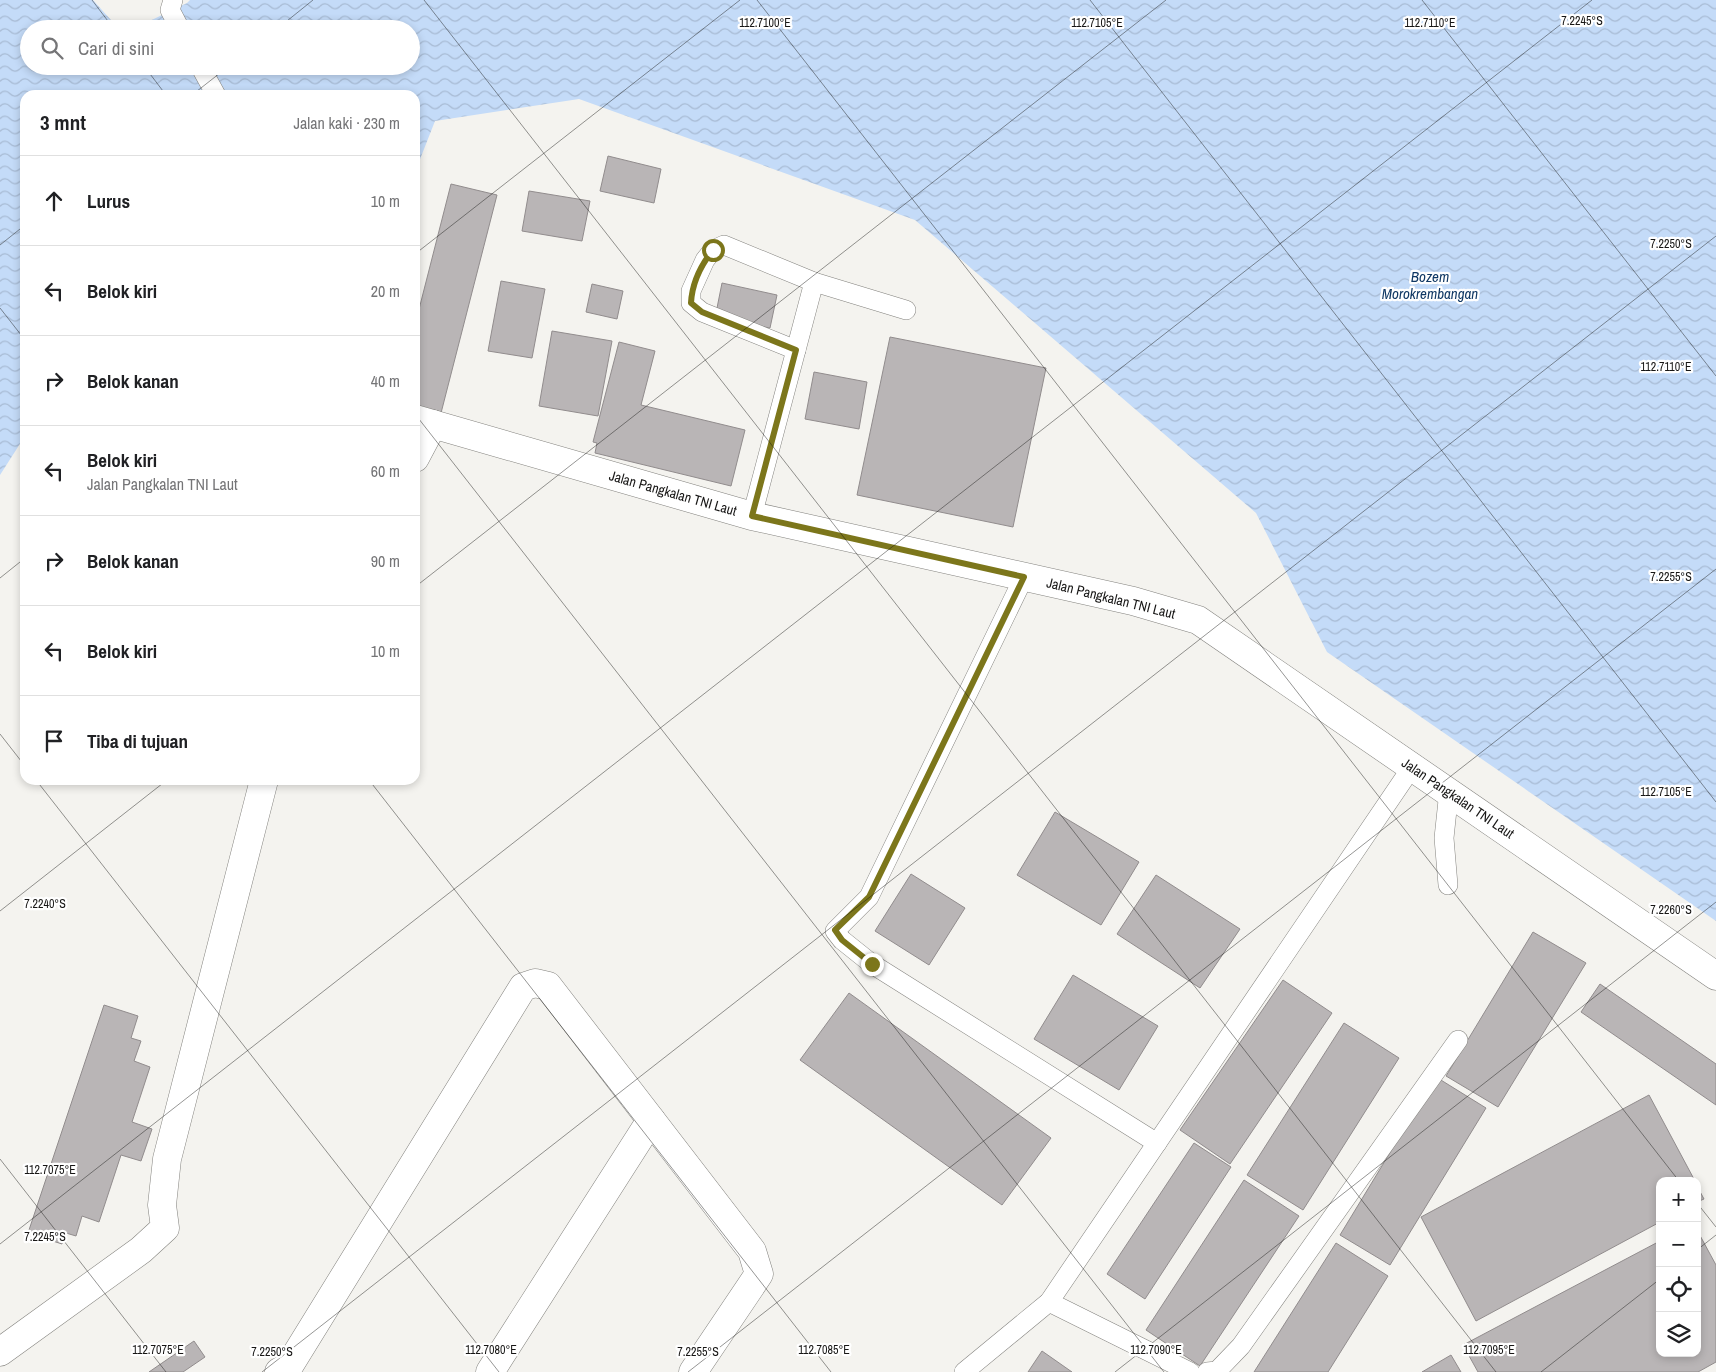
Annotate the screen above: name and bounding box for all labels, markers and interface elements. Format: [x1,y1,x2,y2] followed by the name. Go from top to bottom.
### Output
[1561,13,1603,29] text: 7.2245°S
[739,15,791,31] text: 112.7100°E
[1071,15,1123,31] text: 112.7105°E
[1405,15,1455,31] text: 112.7110°E
[20,20,420,75] search box
[38,34,66,62] icon: search
[78,35,154,61] text: Cari di sini
[40,108,86,137] text: 3 mnt
[294,112,400,134] text: Jalan kaki · 230 m
[40,187,68,215] icon: ahead
[87,188,130,214] text: Lurus
[371,190,400,212] text: 10 m
[1650,236,1692,252] text: 7.2250°S
[702,239,725,262] route start
[1382,266,1478,304] water label: Bozem Morokrembangan
[40,277,68,305] icon: left
[87,278,157,304] text: Belok kiri
[371,280,400,302] text: 20 m
[1641,359,1691,375] text: 112.7110°E
[40,367,68,395] icon: right
[87,368,179,394] text: Belok kanan
[371,370,400,392] text: 40 m
[87,447,157,473] text: Belok kiri
[40,457,68,485] icon: left
[371,460,400,482] text: 60 m
[607,466,739,520] street label: Jalan Pangkalan TNI Laut
[87,473,238,495] text: Jalan Pangkalan TNI Laut
[40,547,68,575] icon: right
[87,548,179,574] text: Belok kanan
[371,550,400,572] text: 90 m
[1650,569,1692,585] text: 7.2255°S
[1045,573,1177,623] street label: Jalan Pangkalan TNI Laut
[40,637,68,665] icon: left
[87,638,157,664] text: Belok kiri
[371,640,400,662] text: 10 m
[40,727,68,755] icon: arrive
[87,728,188,754] text: Tiba di tujuan
[1398,754,1518,842] street label: Jalan Pangkalan TNI Laut
[1640,784,1692,800] text: 112.7105°E
[24,896,66,912] text: 7.2240°S
[1650,902,1692,918] text: 7.2260°S
[861,953,884,976] route end
[24,1162,76,1178] text: 112.7075°E
[1656,1177,1701,1357] map controls
[1656,1177,1701,1222] button: +
[1656,1222,1701,1267] button: −
[24,1229,66,1245] text: 7.2245°S
[1656,1267,1701,1312] button: locate
[1656,1312,1701,1357] button: layers
[132,1342,184,1358] text: 112.7075°E
[465,1342,517,1358] text: 112.7080°E
[798,1342,850,1358] text: 112.7085°E
[1130,1342,1182,1358] text: 112.7090°E
[1463,1342,1515,1358] text: 112.7095°E
[251,1344,293,1360] text: 7.2250°S
[677,1344,719,1360] text: 7.2255°S

